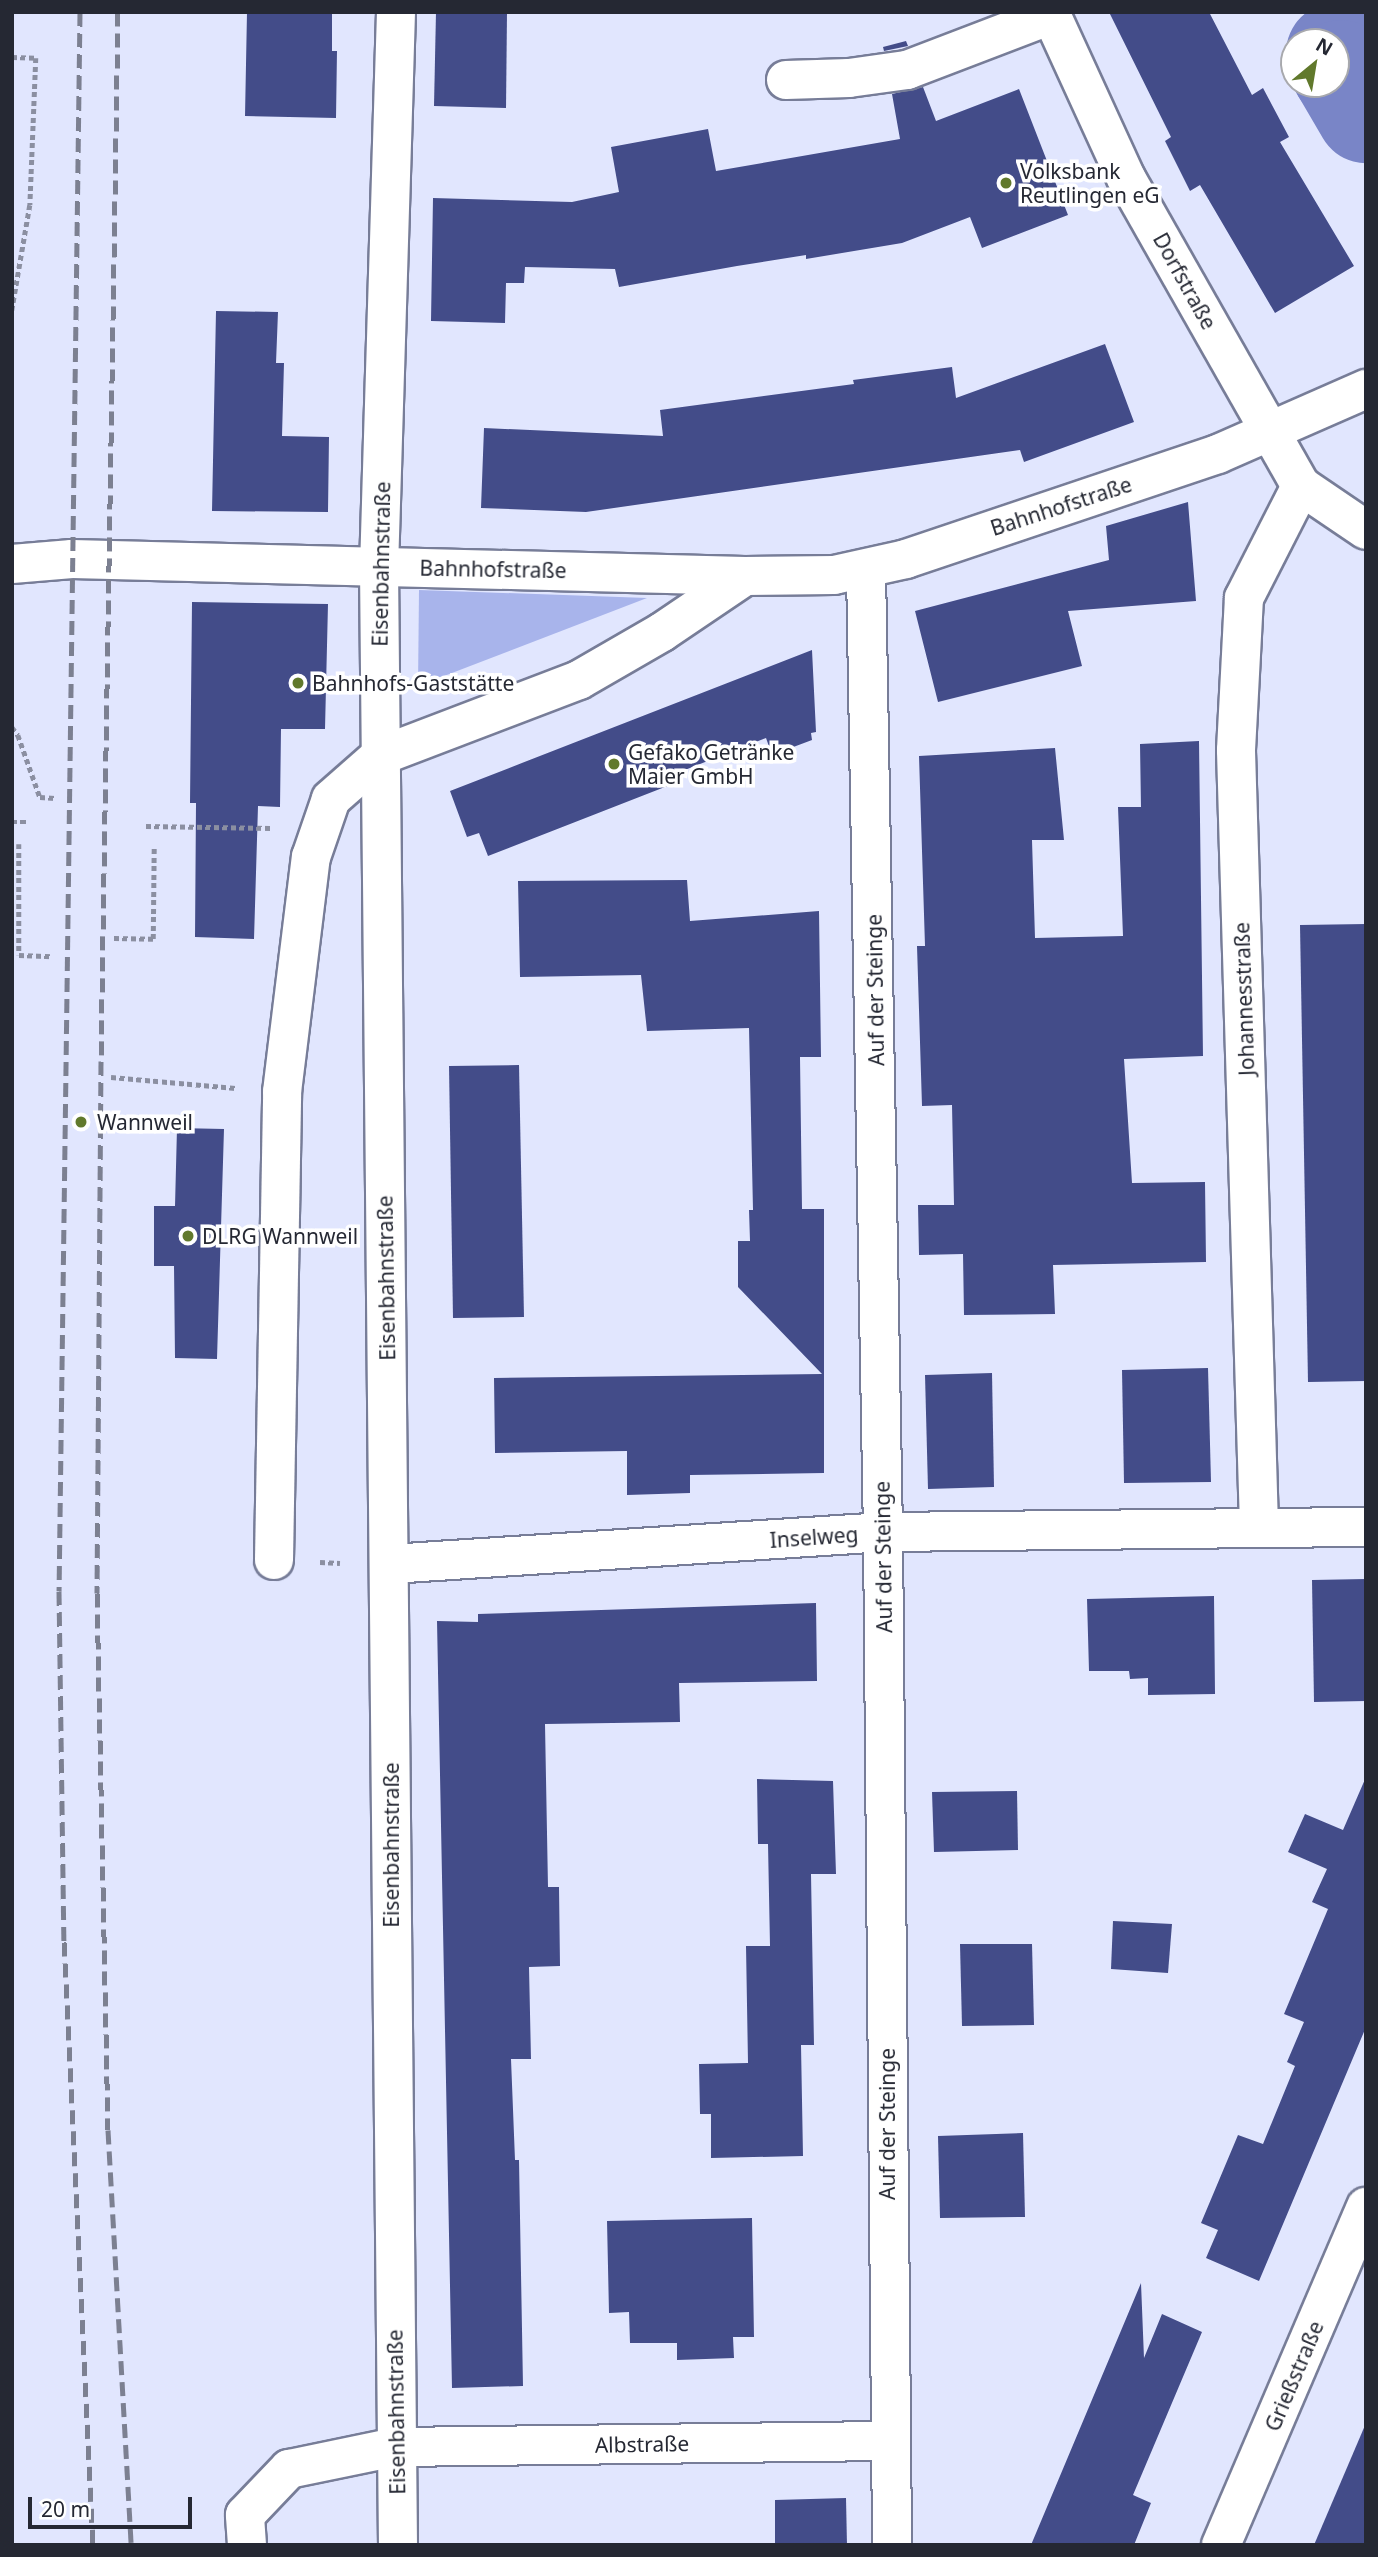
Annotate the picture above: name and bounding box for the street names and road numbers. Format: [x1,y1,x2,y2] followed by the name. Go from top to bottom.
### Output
[1148,228,1222,334] street label: Dorfstraße
[987,471,1135,541] street label: Bahnhofstraße
[367,481,395,647] street label: Eisenbahnstraße
[419,555,567,583] street label: Bahnhofstraße
[861,914,889,1066] street label: Auf der Steinge
[1229,922,1259,1076] street label: Johannesstraße
[372,1195,400,1361] street label: Eisenbahnstraße
[869,1481,897,1633] street label: Auf der Steinge
[769,1521,859,1553] street label: Inselweg
[378,1762,404,1928] street label: Eisenbahnstraße
[874,2048,900,2200] street label: Auf der Steinge
[1259,2317,1329,2435] street label: Grießstraße
[382,2329,410,2495] street label: Eisenbahnstraße
[595,2431,689,2457] street label: Albstraße

